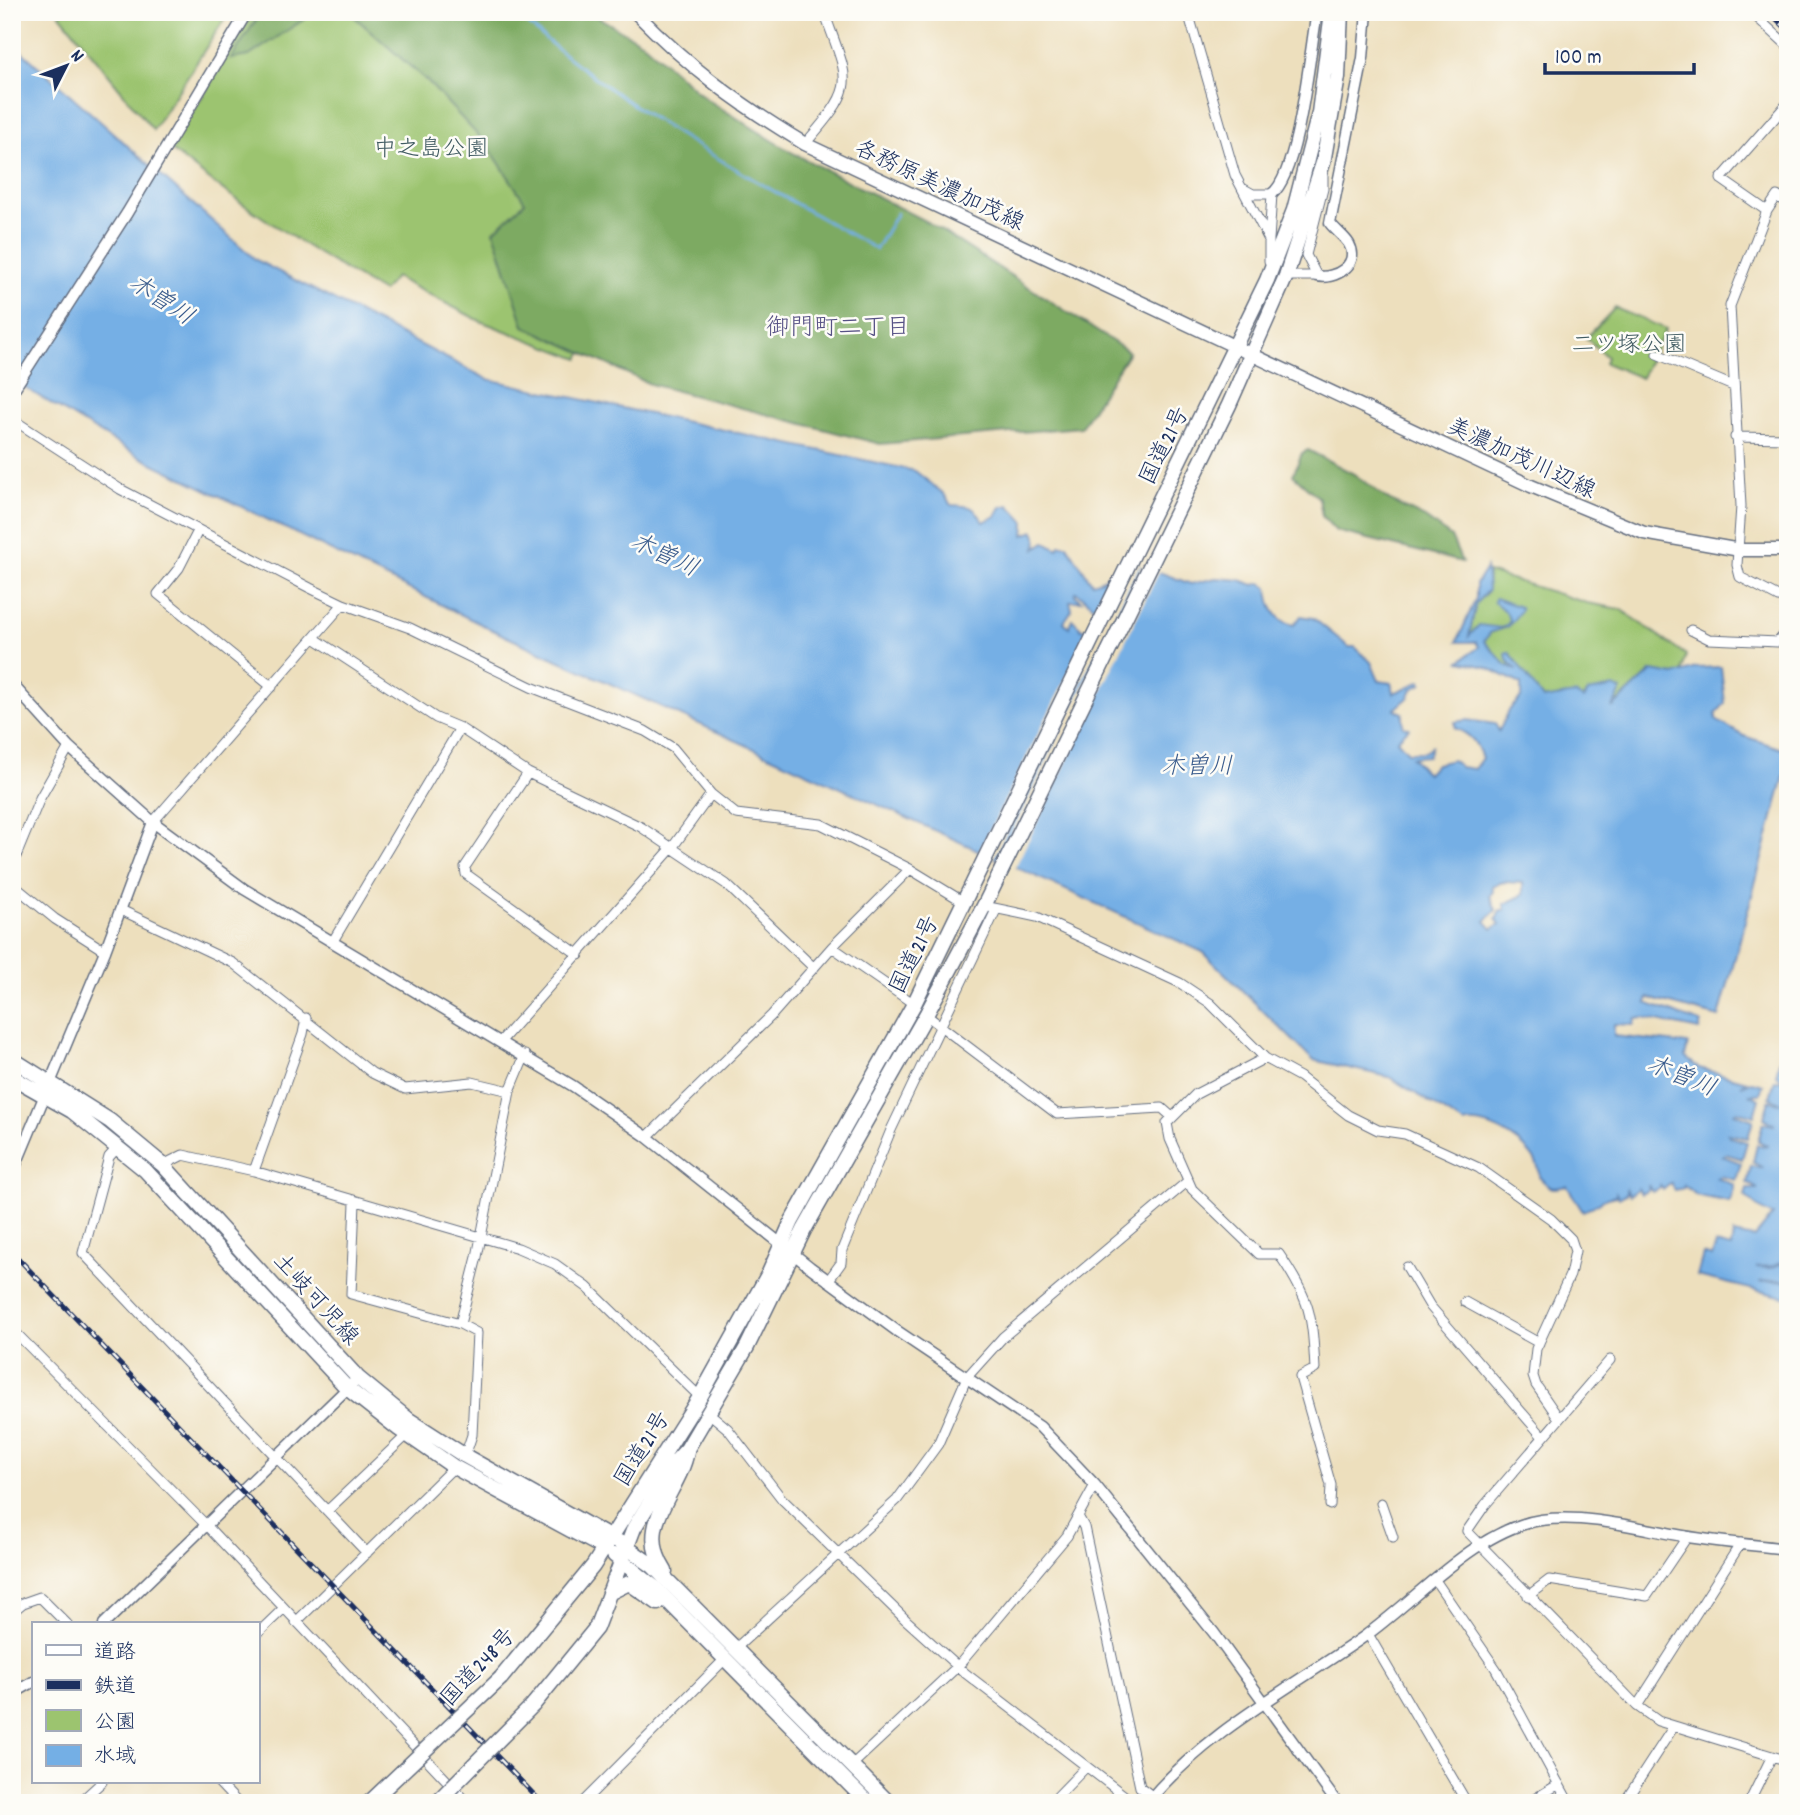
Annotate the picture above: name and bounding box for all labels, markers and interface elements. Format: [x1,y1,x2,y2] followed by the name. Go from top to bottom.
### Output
[32,32,102,102] north arrow
[1545,32,1693,76] scale bar
[63,44,89,69] text: N
[1555,44,1602,74] text: 100 m
[848,133,1029,241] street label: 各務原美濃加茂線
[374,134,489,167] park label: 中之島公園
[121,268,200,335] water label: 木曽川
[766,312,910,346] district label: 御門町二丁目
[1572,330,1687,363] park label: 二ツ塚公園
[1133,402,1199,492] street label: 国道21号
[1441,411,1600,509] street label: 美濃加茂川辺線
[624,526,704,587] water label: 木曽川
[1161,751,1233,785] water label: 木曽川
[883,911,949,1001] street label: 国道21号
[1641,1049,1721,1107] water label: 木曽川
[264,1247,365,1354] street label: 土岐可児線
[608,1405,680,1494] street label: 国道21号
[434,1621,525,1715] street label: 国道248号
[32,1622,259,1784] legend
[94,1639,136,1669] text: 道路
[94,1673,136,1703] text: 鉄道
[94,1709,136,1739] text: 公園
[94,1743,136,1773] text: 水域

